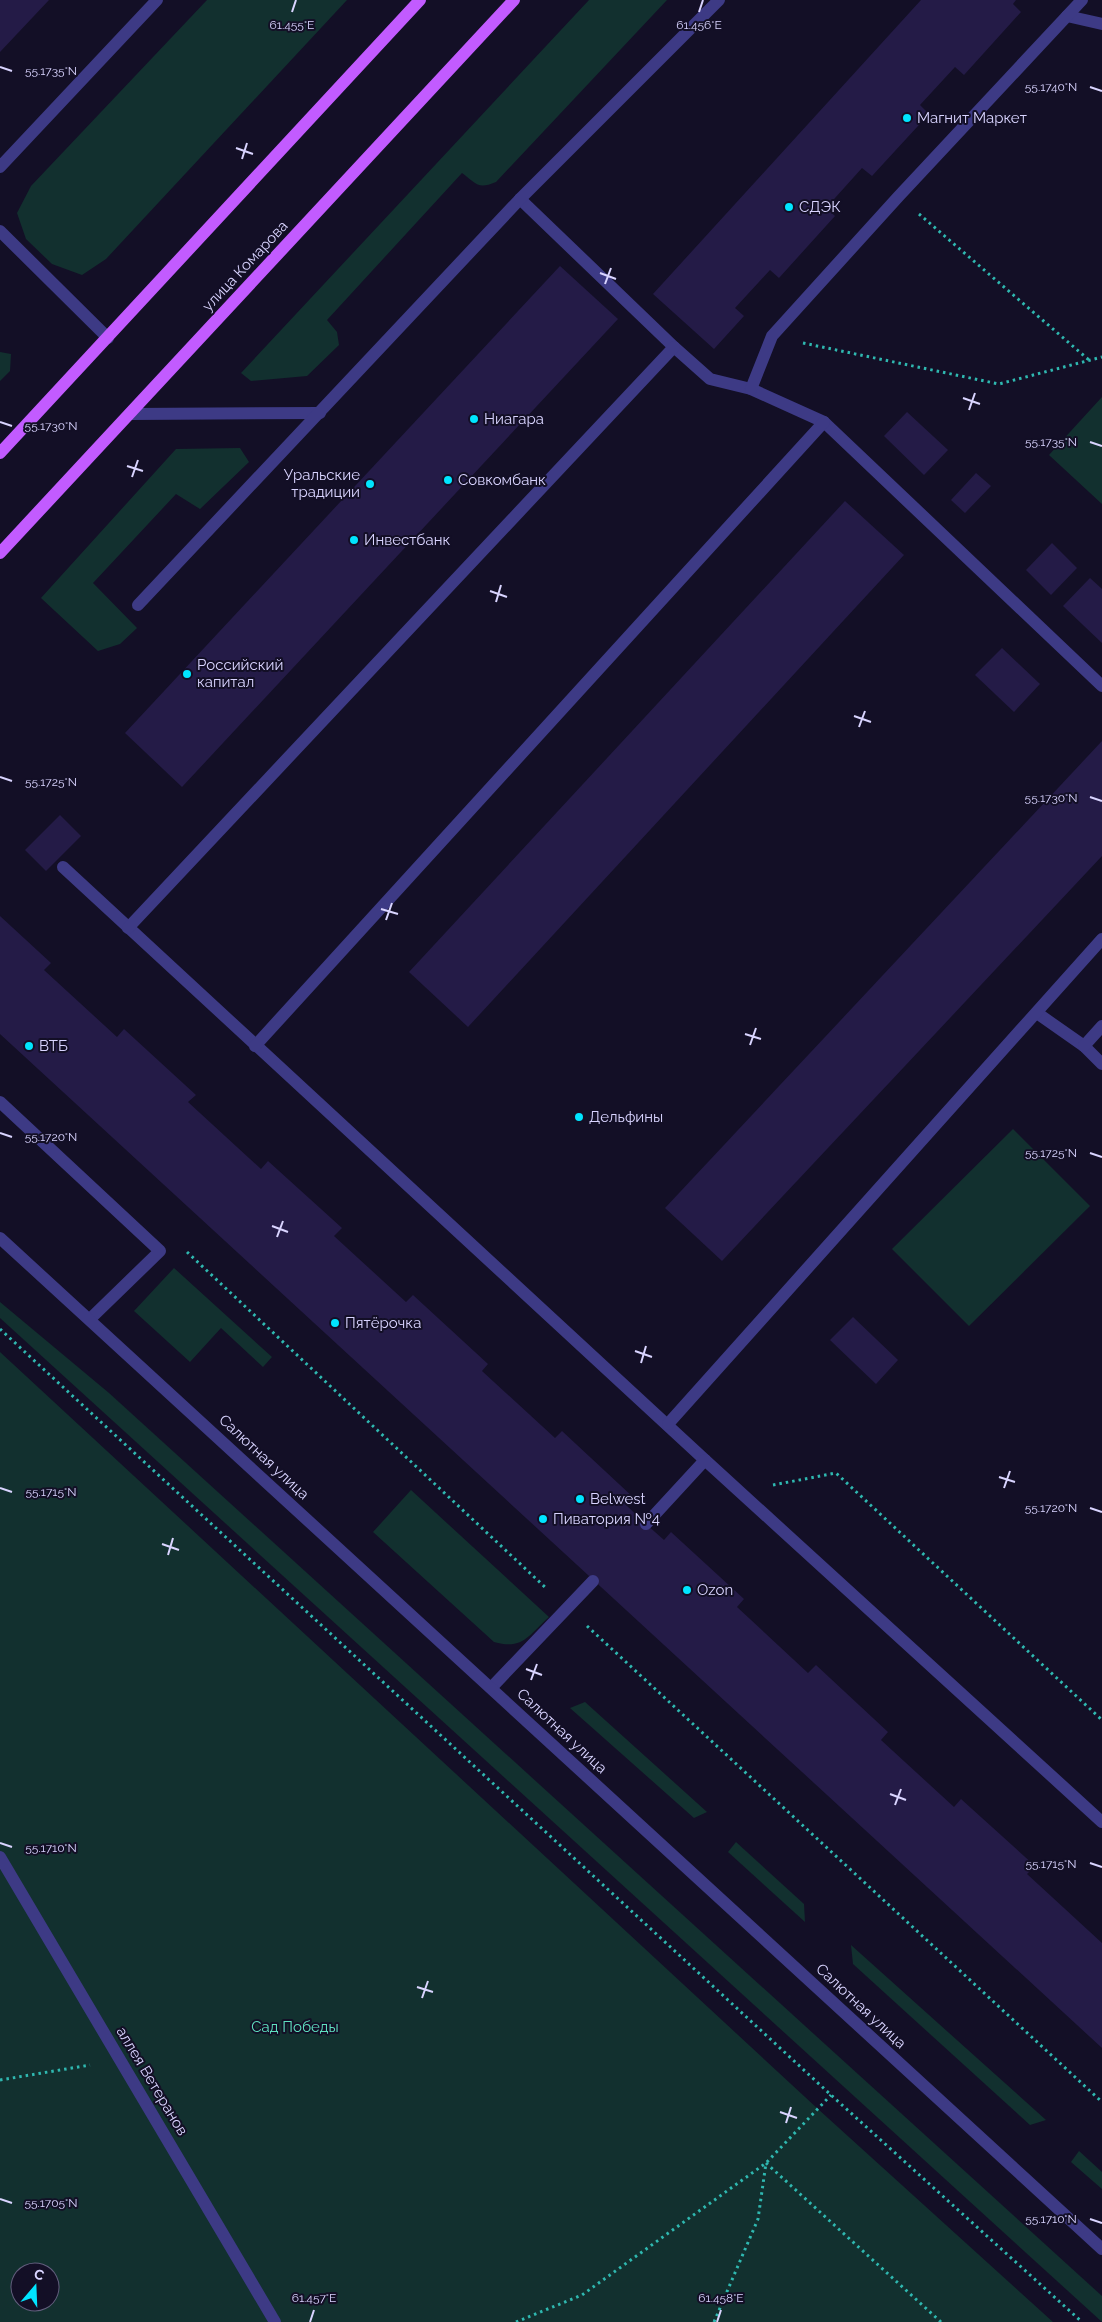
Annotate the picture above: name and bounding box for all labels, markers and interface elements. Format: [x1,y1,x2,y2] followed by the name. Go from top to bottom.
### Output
[270,18,314,32] text: 61.455°E
[676,18,722,32] text: 61.456°E
[25,64,77,78] text: 55.1735°N
[1025,80,1077,94] text: 55.1740°N
[917,109,1027,127] place label: Магнит Маркет
[901,112,913,124] marker: Магнит Маркет
[799,198,841,216] place label: СДЭК
[783,201,795,213] marker: СДЭК
[198,217,292,315] street label: улица Комарова
[484,410,544,428] place label: Ниагара
[468,413,480,425] marker: Ниагара
[25,419,77,433] text: 55.1730°N
[1025,435,1077,449] text: 55.1735°N
[284,466,360,501] place label: Уральские традиции
[458,471,546,489] place label: Совкомбанк
[442,474,454,486] marker: Совкомбанк
[364,478,376,490] marker: Уральские традиции
[364,531,450,549] place label: Инвестбанк
[348,534,360,546] marker: Инвестбанк
[197,656,283,691] place label: Российский капитал
[181,668,193,680] marker: Российский капитал
[25,775,77,789] text: 55.1725°N
[1025,791,1077,805] text: 55.1730°N
[39,1037,68,1055] place label: ВТБ
[23,1040,35,1052] marker: ВТБ
[589,1108,663,1126] place label: Дельфины
[573,1111,585,1123] marker: Дельфины
[25,1130,77,1144] text: 55.1720°N
[1025,1146,1077,1160] text: 55.1725°N
[345,1314,421,1332] place label: Пятёрочка
[329,1317,341,1329] marker: Пятёрочка
[215,1411,313,1503] street label: Салютная улица
[26,1485,76,1499] text: 55.1715°N
[590,1490,646,1508] place label: Belwest
[574,1493,586,1505] marker: Belwest
[1025,1501,1077,1515] text: 55.1720°N
[553,1510,660,1528] place label: Пиватория №4
[537,1513,549,1525] marker: Пиватория №4
[697,1581,733,1599] place label: Ozon
[681,1584,693,1596] marker: Ozon
[513,1685,611,1777] street label: Салютная улица
[25,1841,77,1855] text: 55.1710°N
[1026,1857,1076,1871] text: 55.1715°N
[812,1960,910,2052] street label: Салютная улица
[251,2018,339,2036] park label: Сад Победы
[112,2023,192,2139] street label: аллея Ветеранов
[24,2196,78,2210] text: 55.1705°N
[1025,2212,1077,2226] text: 55.1710°N
[10,2262,60,2312] north arrow
[32,2266,47,2284] text: С
[292,2291,336,2305] text: 61.457°E
[698,2291,744,2305] text: 61.458°E

